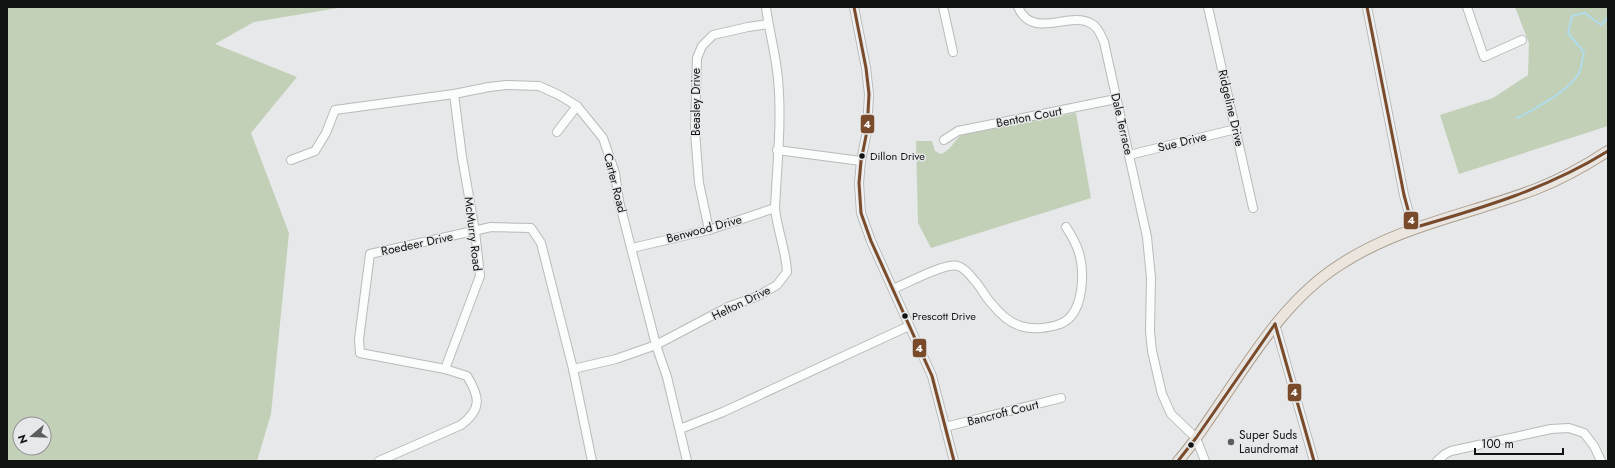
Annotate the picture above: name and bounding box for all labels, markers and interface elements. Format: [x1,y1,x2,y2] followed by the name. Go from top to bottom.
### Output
[687,68,705,136] street label: Beasley Drive
[1213,68,1249,148] street label: Ridgeline Drive
[1106,91,1138,157] street label: Dale Terrace
[995,102,1064,132] street label: Benton Court
[860,114,875,134] line badge: 4
[863,116,871,132] text: 4
[1156,127,1208,157] street label: Sue Drive
[870,148,925,164] place label: Dillon Drive
[599,151,631,215] street label: Carter Road
[857,151,867,161] marker: Dillon Drive
[460,196,486,272] street label: McMurry Road
[664,210,744,248] street label: Benwood Drive
[1403,211,1419,230] line badge: 4
[1407,212,1415,228] text: 4
[379,228,455,260] street label: Roedeer Drive
[709,281,773,325] street label: Helton Drive
[912,308,976,324] place label: Prescott Drive
[900,311,910,321] marker: Prescott Drive
[912,338,927,358] line badge: 4
[915,340,923,356] text: 4
[1287,383,1302,402] line badge: 4
[1290,384,1298,400] text: 4
[965,395,1041,431] street label: Bancroft Court
[12,416,52,456] north arrow
[1239,426,1298,458] place label: Super Suds Laundromat
[1475,430,1563,456] scale bar
[14,433,32,446] text: N
[1481,435,1514,453] text: 100 m
[1226,437,1236,447] marker: Super Suds Laundromat
[1186,440,1196,450] unlabelled marker

